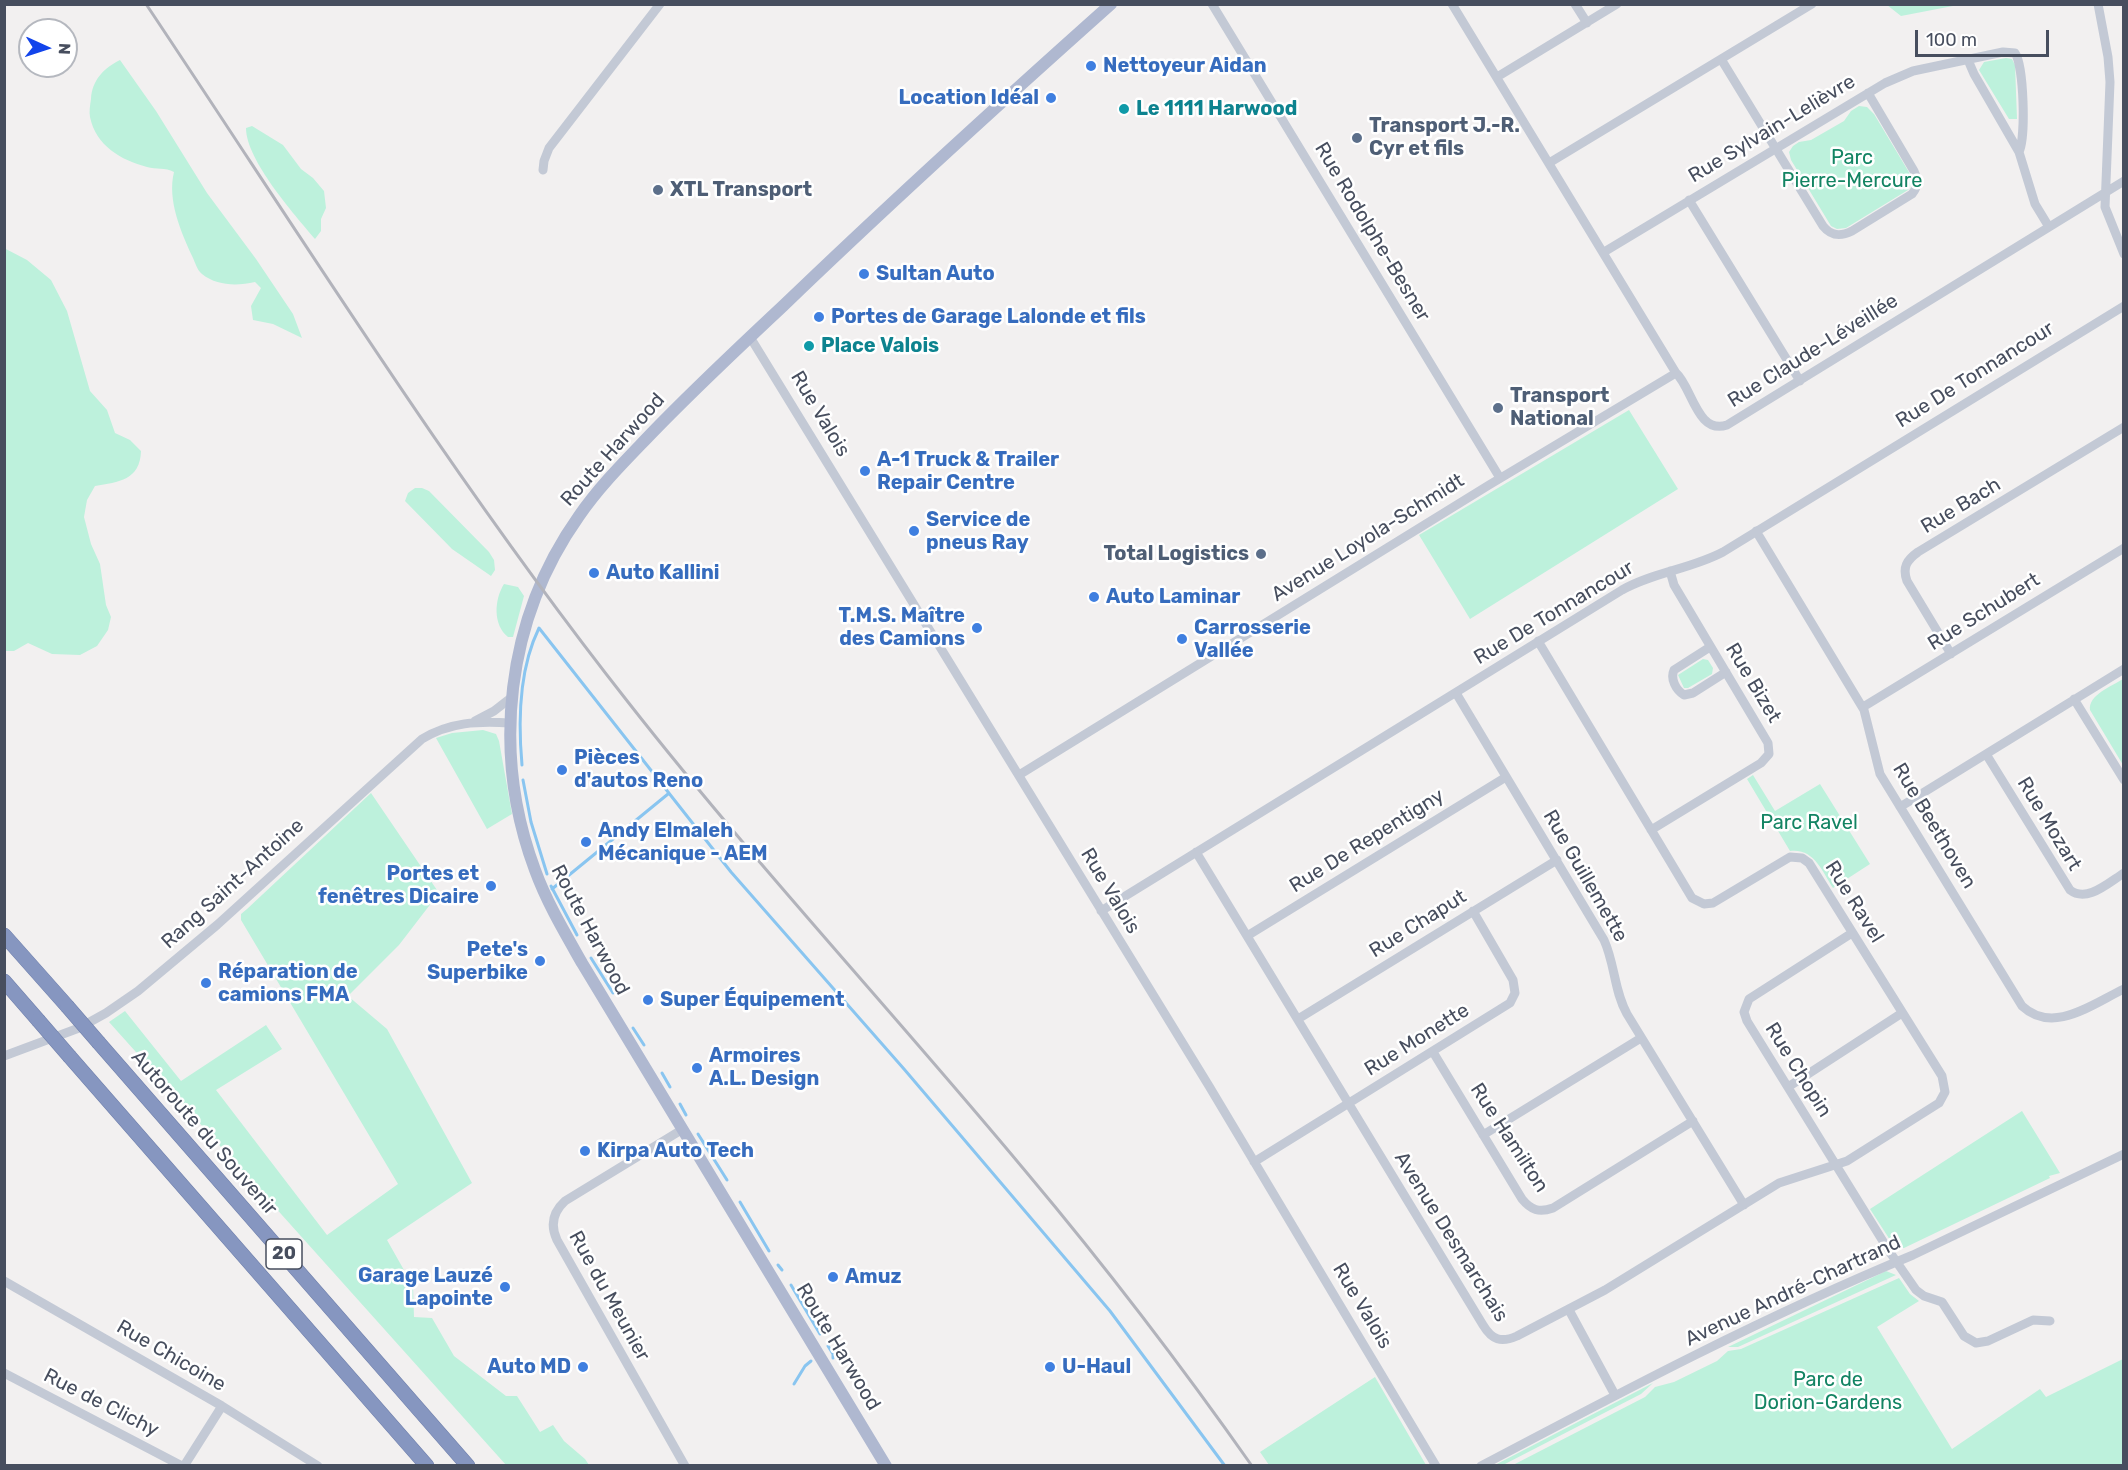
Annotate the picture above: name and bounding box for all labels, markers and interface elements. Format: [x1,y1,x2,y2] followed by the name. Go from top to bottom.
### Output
[18,18,78,78] north arrow
[1918,18,2052,56] scale bar
[1926,29,1977,51] text: 100 m
[55,43,74,55] text: N
[1103,54,1267,78] place label: Nettoyeur Aidan
[1084,59,1098,73] marker: Nettoyeur Aidan
[1684,70,1860,188] street label: Rue Sylvain-Lelièvre
[899,86,1039,110] place label: Location Idéal
[1044,91,1058,105] marker: Location Idéal
[1136,97,1297,121] place label: Le 1111 Harwood
[1117,102,1131,116] marker: Le 1111 Harwood
[1369,114,1520,161] place label: Transport J.-R. Cyr et fils
[1350,131,1364,145] marker: Transport J.-R. Cyr et fils
[1309,138,1435,326] street label: Rue Rodolphe-Besner
[1782,146,1922,193] park label: Parc Pierre-Mercure
[670,178,812,202] place label: XTL Transport
[651,183,665,197] marker: XTL Transport
[876,262,995,286] place label: Sultan Auto
[857,267,871,281] marker: Sultan Auto
[1724,289,1902,413] street label: Rue Claude-Léveillée
[831,305,1146,329] place label: Portes de Garage Lalonde et fils
[812,310,826,324] marker: Portes de Garage Lalonde et fils
[1892,317,2058,433] street label: Rue De Tonnancour
[821,334,939,358] place label: Place Valois
[802,339,816,353] marker: Place Valois
[785,367,855,461] street label: Rue Valois
[1510,384,1609,431] place label: Transport National
[556,388,670,512] street label: Route Harwood
[1491,401,1505,415] marker: Transport National
[877,448,1059,495] place label: A-1 Truck & Trailer Repair Centre
[858,464,872,478] marker: A-1 Truck & Trailer Repair Centre
[1267,469,1469,607] street label: Avenue Loyola-Schmidt
[1917,473,2005,539] street label: Rue Bach
[926,508,1030,555] place label: Service de pneus Ray
[907,524,921,538] marker: Service de pneus Ray
[1103,542,1249,566] place label: Total Logistics
[1254,547,1268,561] marker: Total Logistics
[1470,556,1638,670] street label: Rue De Tonnancour
[606,561,720,585] place label: Auto Kallini
[587,566,601,580] marker: Auto Kallini
[1924,568,2044,656] street label: Rue Schubert
[1106,585,1240,609] place label: Auto Laminar
[1087,590,1101,604] marker: Auto Laminar
[838,604,965,651] place label: T.M.S. Maître des Camions
[1194,616,1311,663] place label: Carrosserie Vallée
[970,621,984,635] marker: T.M.S. Maître des Camions
[1175,632,1189,646] marker: Carrosserie Vallée
[1720,639,1786,727] street label: Rue Bizet
[574,746,703,793] place label: Pièces d'autos Reno
[1887,759,1981,893] street label: Rue Beethoven
[555,763,569,777] marker: Pièces d'autos Reno
[2012,773,2086,875] street label: Rue Mozart
[1285,784,1449,898] street label: Rue De Repentigny
[1538,806,1632,946] street label: Rue Guillemette
[1760,811,1858,835] park label: Parc Ravel
[157,814,309,954] street label: Rang Saint-Antoine
[598,819,768,866] place label: Andy Elmaleh Mécanique - AEM
[579,835,593,849] marker: Andy Elmaleh Mécanique - AEM
[1075,844,1145,938] street label: Rue Valois
[1819,857,1889,947] street label: Rue Ravel
[546,861,634,999] street label: Route Harwood
[318,862,479,909] place label: Portes et fenêtres Dicaire
[484,879,498,893] marker: Portes et fenêtres Dicaire
[1365,885,1471,963] street label: Rue Chaput
[427,938,528,985] place label: Pete's Superbike
[533,954,547,968] marker: Pete's Superbike
[218,960,358,1007] place label: Réparation de camions FMA
[199,976,213,990] marker: Réparation de camions FMA
[660,988,845,1012] place label: Super Équipement
[641,993,655,1007] marker: Super Équipement
[1360,998,1474,1082] street label: Rue Monette
[1759,1018,1837,1122] street label: Rue Chopin
[709,1044,819,1091] place label: Armoires A.L. Design
[126,1046,282,1220] street label: Autoroute du Souvenir
[690,1061,704,1075] marker: Armoires A.L. Design
[1465,1079,1553,1197] street label: Rue Hamilton
[597,1139,754,1163] place label: Kirpa Auto Tech
[578,1144,592,1158] marker: Kirpa Auto Tech
[1389,1148,1513,1326] street label: Avenue Desmarchais
[563,1227,655,1365] street label: Rue du Meunier
[1681,1230,1905,1352] street label: Avenue André-Chartrand
[266,1239,302,1269] road number: 20
[1327,1259,1397,1353] street label: Rue Valois
[358,1264,493,1311] place label: Garage Lauzé Lapointe
[845,1265,902,1289] place label: Amuz
[826,1270,840,1284] marker: Amuz
[791,1279,885,1415] street label: Route Harwood
[498,1280,512,1294] marker: Garage Lauzé Lapointe
[112,1315,230,1397] street label: Rue Chicoine
[487,1355,571,1379] place label: Auto MD
[1062,1355,1131,1379] place label: U-Haul
[576,1360,590,1374] marker: Auto MD
[1043,1360,1057,1374] marker: U-Haul
[39,1364,163,1442] street label: Rue de Clichy
[1754,1368,1902,1415] park label: Parc de Dorion-Gardens

